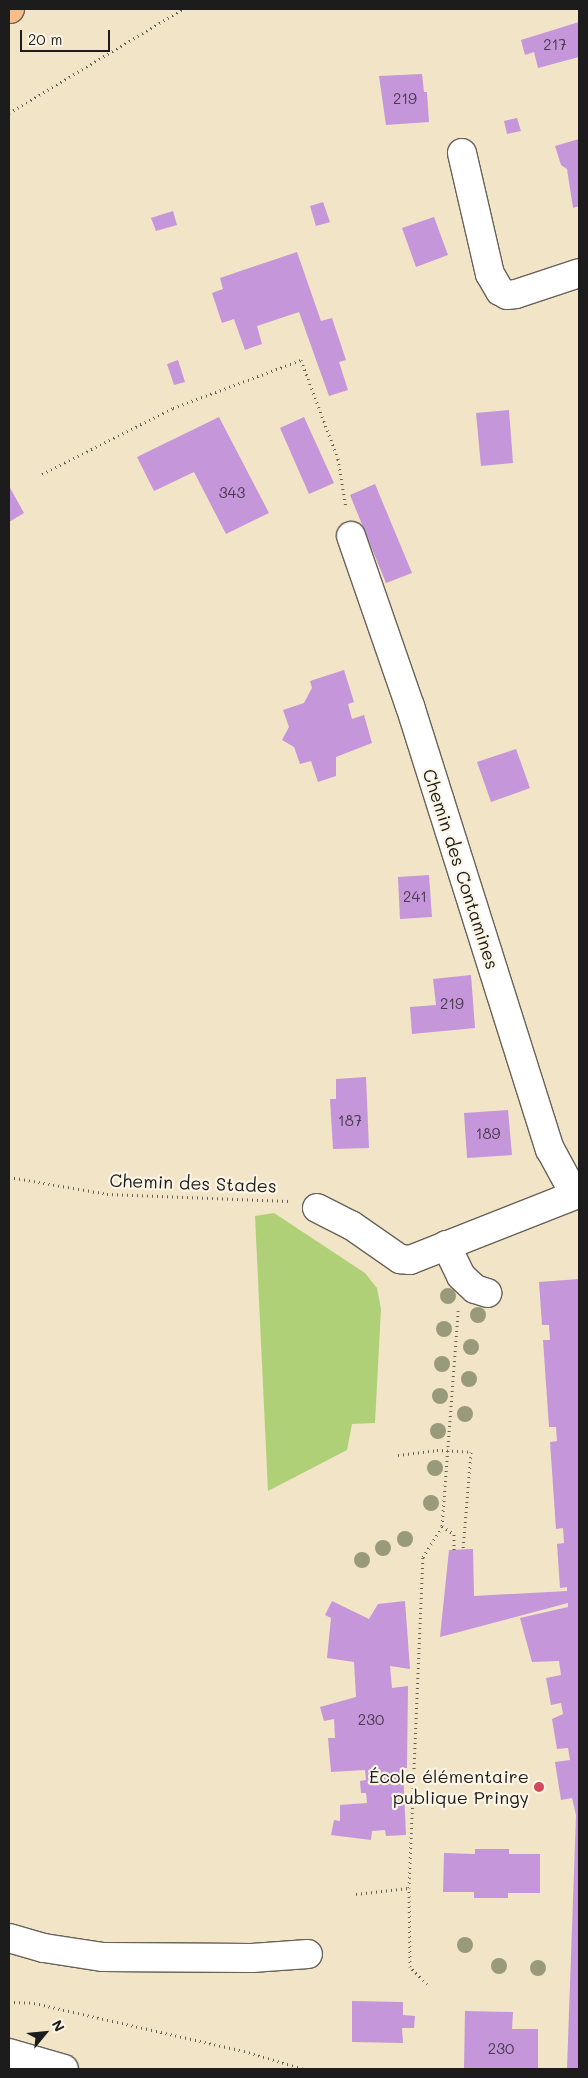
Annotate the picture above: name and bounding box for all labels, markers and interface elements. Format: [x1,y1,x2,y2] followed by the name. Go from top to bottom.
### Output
[22,20,112,52] scale bar
[28,29,62,49] text: 20 m
[543,36,567,54] house number: 217
[393,90,417,108] house number: 219
[219,484,245,502] house number: 343
[418,766,504,972] street label: Chemin des Contamines
[403,888,427,906] house number: 241
[440,995,464,1013] house number: 219
[338,1112,362,1130] house number: 187
[476,1125,500,1143] house number: 189
[109,1169,277,1197] street label: Chemin des Stades
[358,1711,384,1729] house number: 230
[369,1766,529,1808] place label: École élémentaire publique Pringy
[533,1781,545,1793] marker: École élémentaire publique Pringy
[20,2008,70,2058] north arrow
[48,2017,70,2035] text: N
[488,2040,514,2058] house number: 230

